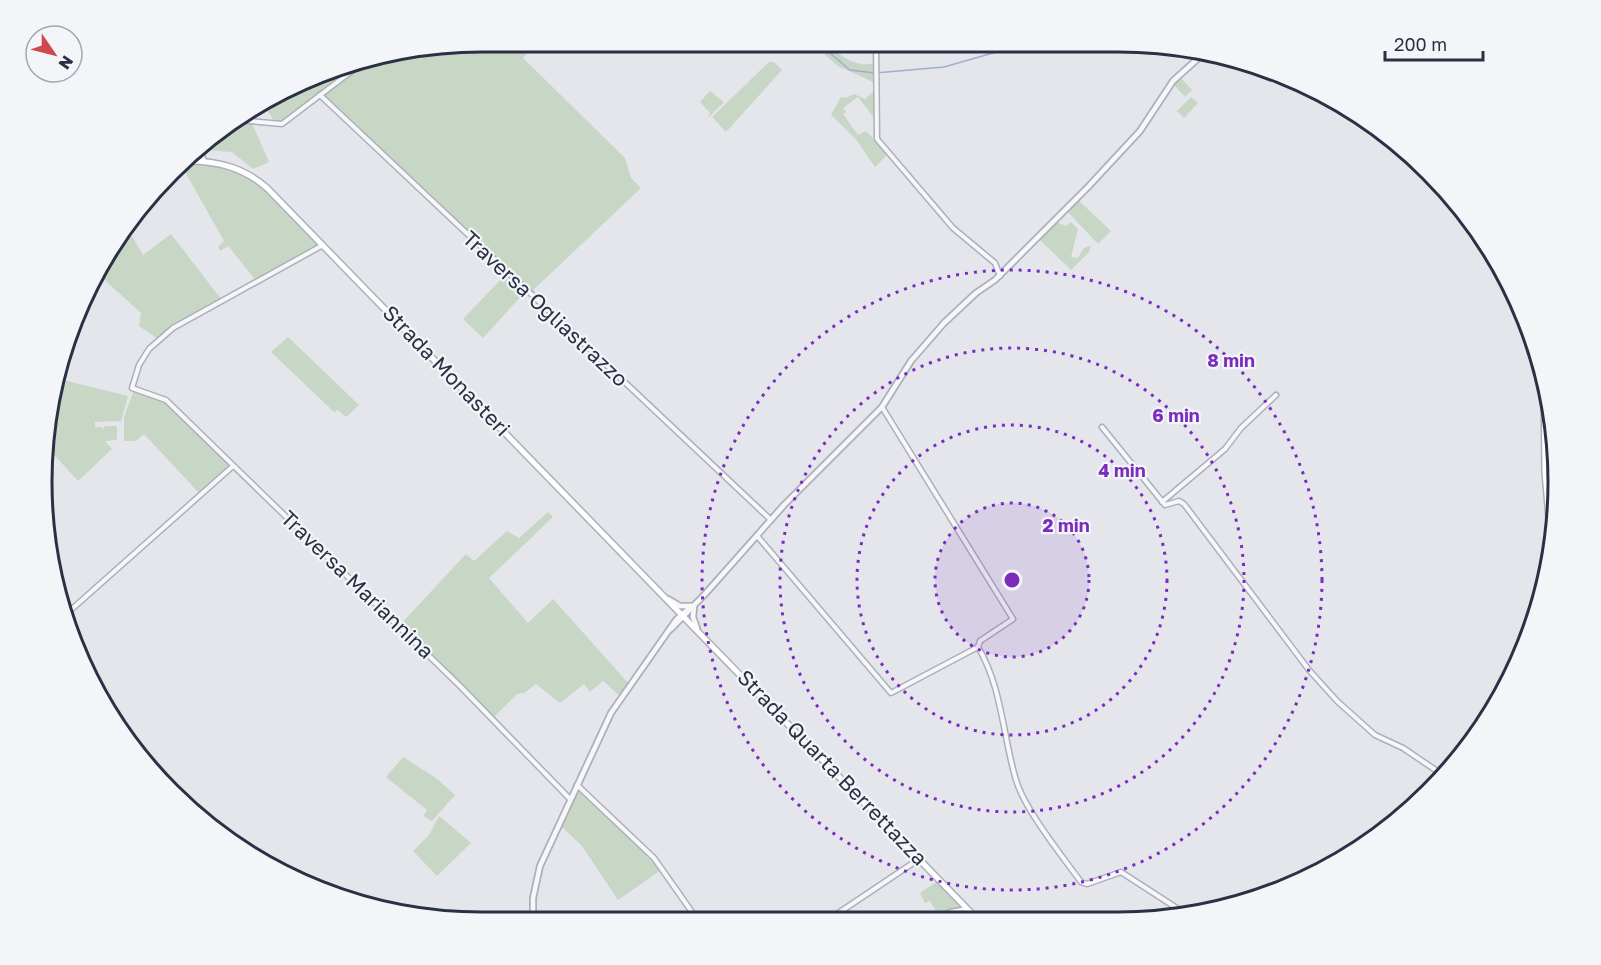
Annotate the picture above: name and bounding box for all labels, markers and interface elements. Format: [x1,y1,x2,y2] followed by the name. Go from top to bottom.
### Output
[24,24,84,84] north arrow
[1385,24,1482,62] scale bar
[1394,33,1447,55] text: 200 m
[55,52,78,73] text: N
[458,225,634,392] street label: Traversa Ogliastrazzo
[378,299,516,441] street label: Strada Monasteri
[1207,349,1255,371] text: 8 min
[1152,404,1200,426] text: 6 min
[1098,459,1146,481] text: 4 min
[276,505,440,664] street label: Traversa Mariannina
[1042,514,1090,536] text: 2 min
[1002,570,1022,590] centre of rings
[732,664,933,871] street label: Strada Quarta Berrettazza

